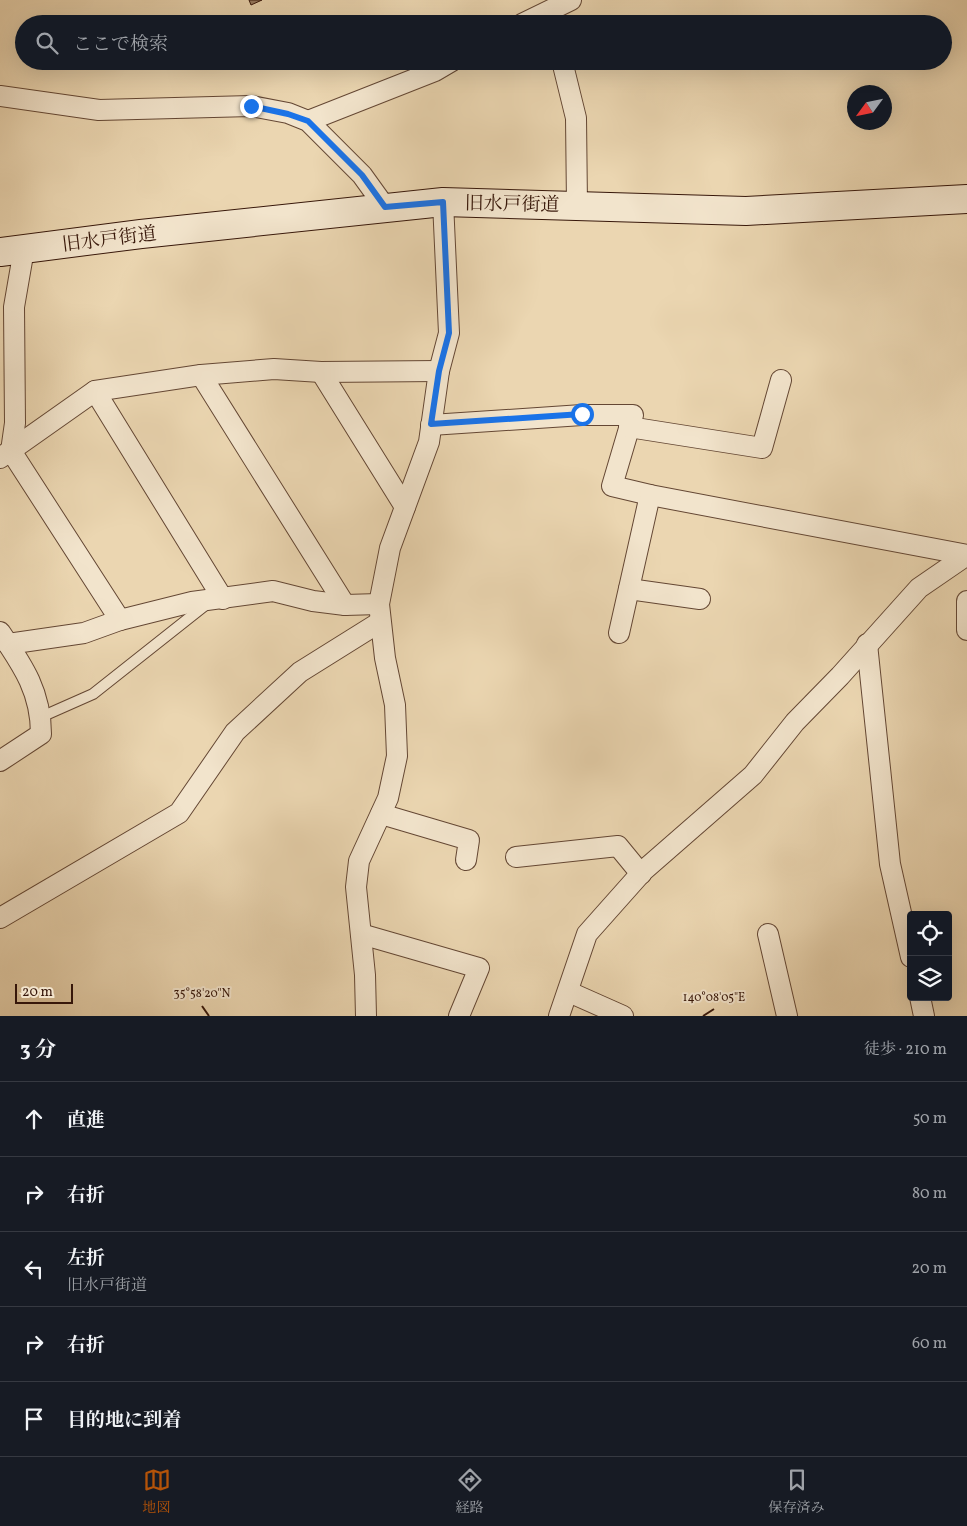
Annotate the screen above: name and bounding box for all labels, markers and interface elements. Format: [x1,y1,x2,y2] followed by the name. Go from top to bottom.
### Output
[15,15,952,70] search box
[33,29,61,57] icon: search
[73,32,168,58] text: ここで検索
[847,85,892,130] north arrow
[240,95,263,118] route end
[464,191,560,219] street label: 旧水戸街道
[61,221,158,259] street label: 旧水戸街道
[571,403,594,426] route start
[907,911,952,1001] map controls
[907,911,952,956] button: locate
[907,956,952,1001] button: layers
[15,981,72,1004] scale bar
[22,983,53,1002] text: 20 m
[174,986,231,1002] text: 35°58'20"N
[683,990,745,1006] text: 140°08'05"E
[20,1036,56,1065] text: 3 分
[864,1039,947,1061] text: 徒歩 · 210 m
[20,1105,48,1133] icon: ahead
[67,1108,105,1134] text: 直進
[913,1108,947,1130] text: 50 m
[20,1180,48,1208] icon: right
[67,1183,105,1209] text: 右折
[912,1183,947,1205] text: 80 m
[67,1246,105,1272] text: 左折
[20,1255,48,1283] icon: left
[912,1258,947,1280] text: 20 m
[67,1275,147,1297] text: 旧水戸街道
[20,1330,48,1358] icon: right
[67,1333,105,1359] text: 右折
[912,1333,947,1355] text: 60 m
[20,1405,48,1433] icon: arrive
[67,1408,181,1434] text: 目的地に到着
[143,1466,171,1518] tab: 地図
[456,1466,484,1518] tab: 経路
[769,1466,825,1518] tab: 保存済み

